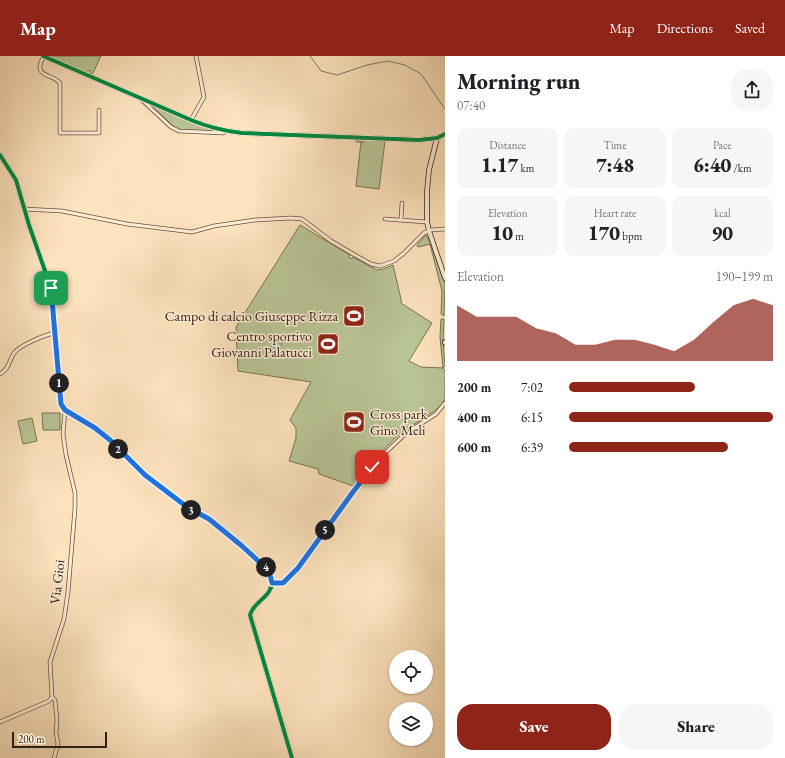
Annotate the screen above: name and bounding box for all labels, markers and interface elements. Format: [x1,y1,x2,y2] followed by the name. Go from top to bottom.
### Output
[20,16,56,41] text: Map
[609,19,635,37] text: Map
[657,19,713,37] text: Directions
[735,19,765,37] text: Saved
[457,67,581,96] text: Morning run
[731,69,773,111] button: share
[457,97,485,114] text: 07:40
[489,138,526,152] text: Distance
[604,138,626,152] text: Time
[713,138,732,152] text: Pace
[481,152,518,178] text: 1.17
[596,152,634,178] text: 7:48
[693,152,731,178] text: 6:40
[518,161,534,175] text: km
[731,161,752,175] text: /km
[488,206,527,220] text: Elevation
[594,206,636,220] text: Heart rate
[714,206,731,220] text: kcal
[491,220,513,246] text: 10
[588,220,620,246] text: 170
[712,220,733,246] text: 90
[513,229,524,243] text: m
[620,229,642,243] text: bpm
[457,268,504,285] text: Elevation
[716,268,773,285] text: 190–199 m
[34,271,68,305] pin
[40,277,62,299] icon: arrive
[341,303,367,329] sports icon: Campo di calcio Giuseppe Rizza
[165,307,338,325] place label: Campo di calcio Giuseppe Rizza
[211,327,313,361] place label: Centro sportivo Giovanni Palatucci
[315,331,341,357] sports icon: Centro sportivo Giovanni Palatucci
[49,373,69,393] pin: 1
[56,376,62,390] text: 1
[457,379,491,396] text: 200 m
[521,379,543,396] text: 7:02
[370,405,428,439] place label: Cross park Gino Meli
[341,409,367,435] sports icon: Cross park Gino Meli
[457,409,491,426] text: 400 m
[521,409,543,426] text: 6:15
[108,439,128,459] pin: 2
[457,439,491,456] text: 600 m
[521,439,543,456] text: 6:39
[115,442,121,456] text: 2
[355,450,389,484] pin
[361,456,383,478] icon: check
[181,500,201,520] pin: 3
[188,503,194,517] text: 3
[315,520,335,540] pin: 5
[322,523,328,537] text: 5
[256,557,276,577] pin: 4
[46,558,68,605] street label: Via Gioi
[263,560,269,574] text: 4
[389,650,433,746] map controls
[389,650,433,694] button: locate
[389,702,433,746] button: layers
[457,704,611,750] button: Save
[619,704,773,750] button: Share
[12,730,107,749] scale bar
[18,732,45,746] text: 200 m

